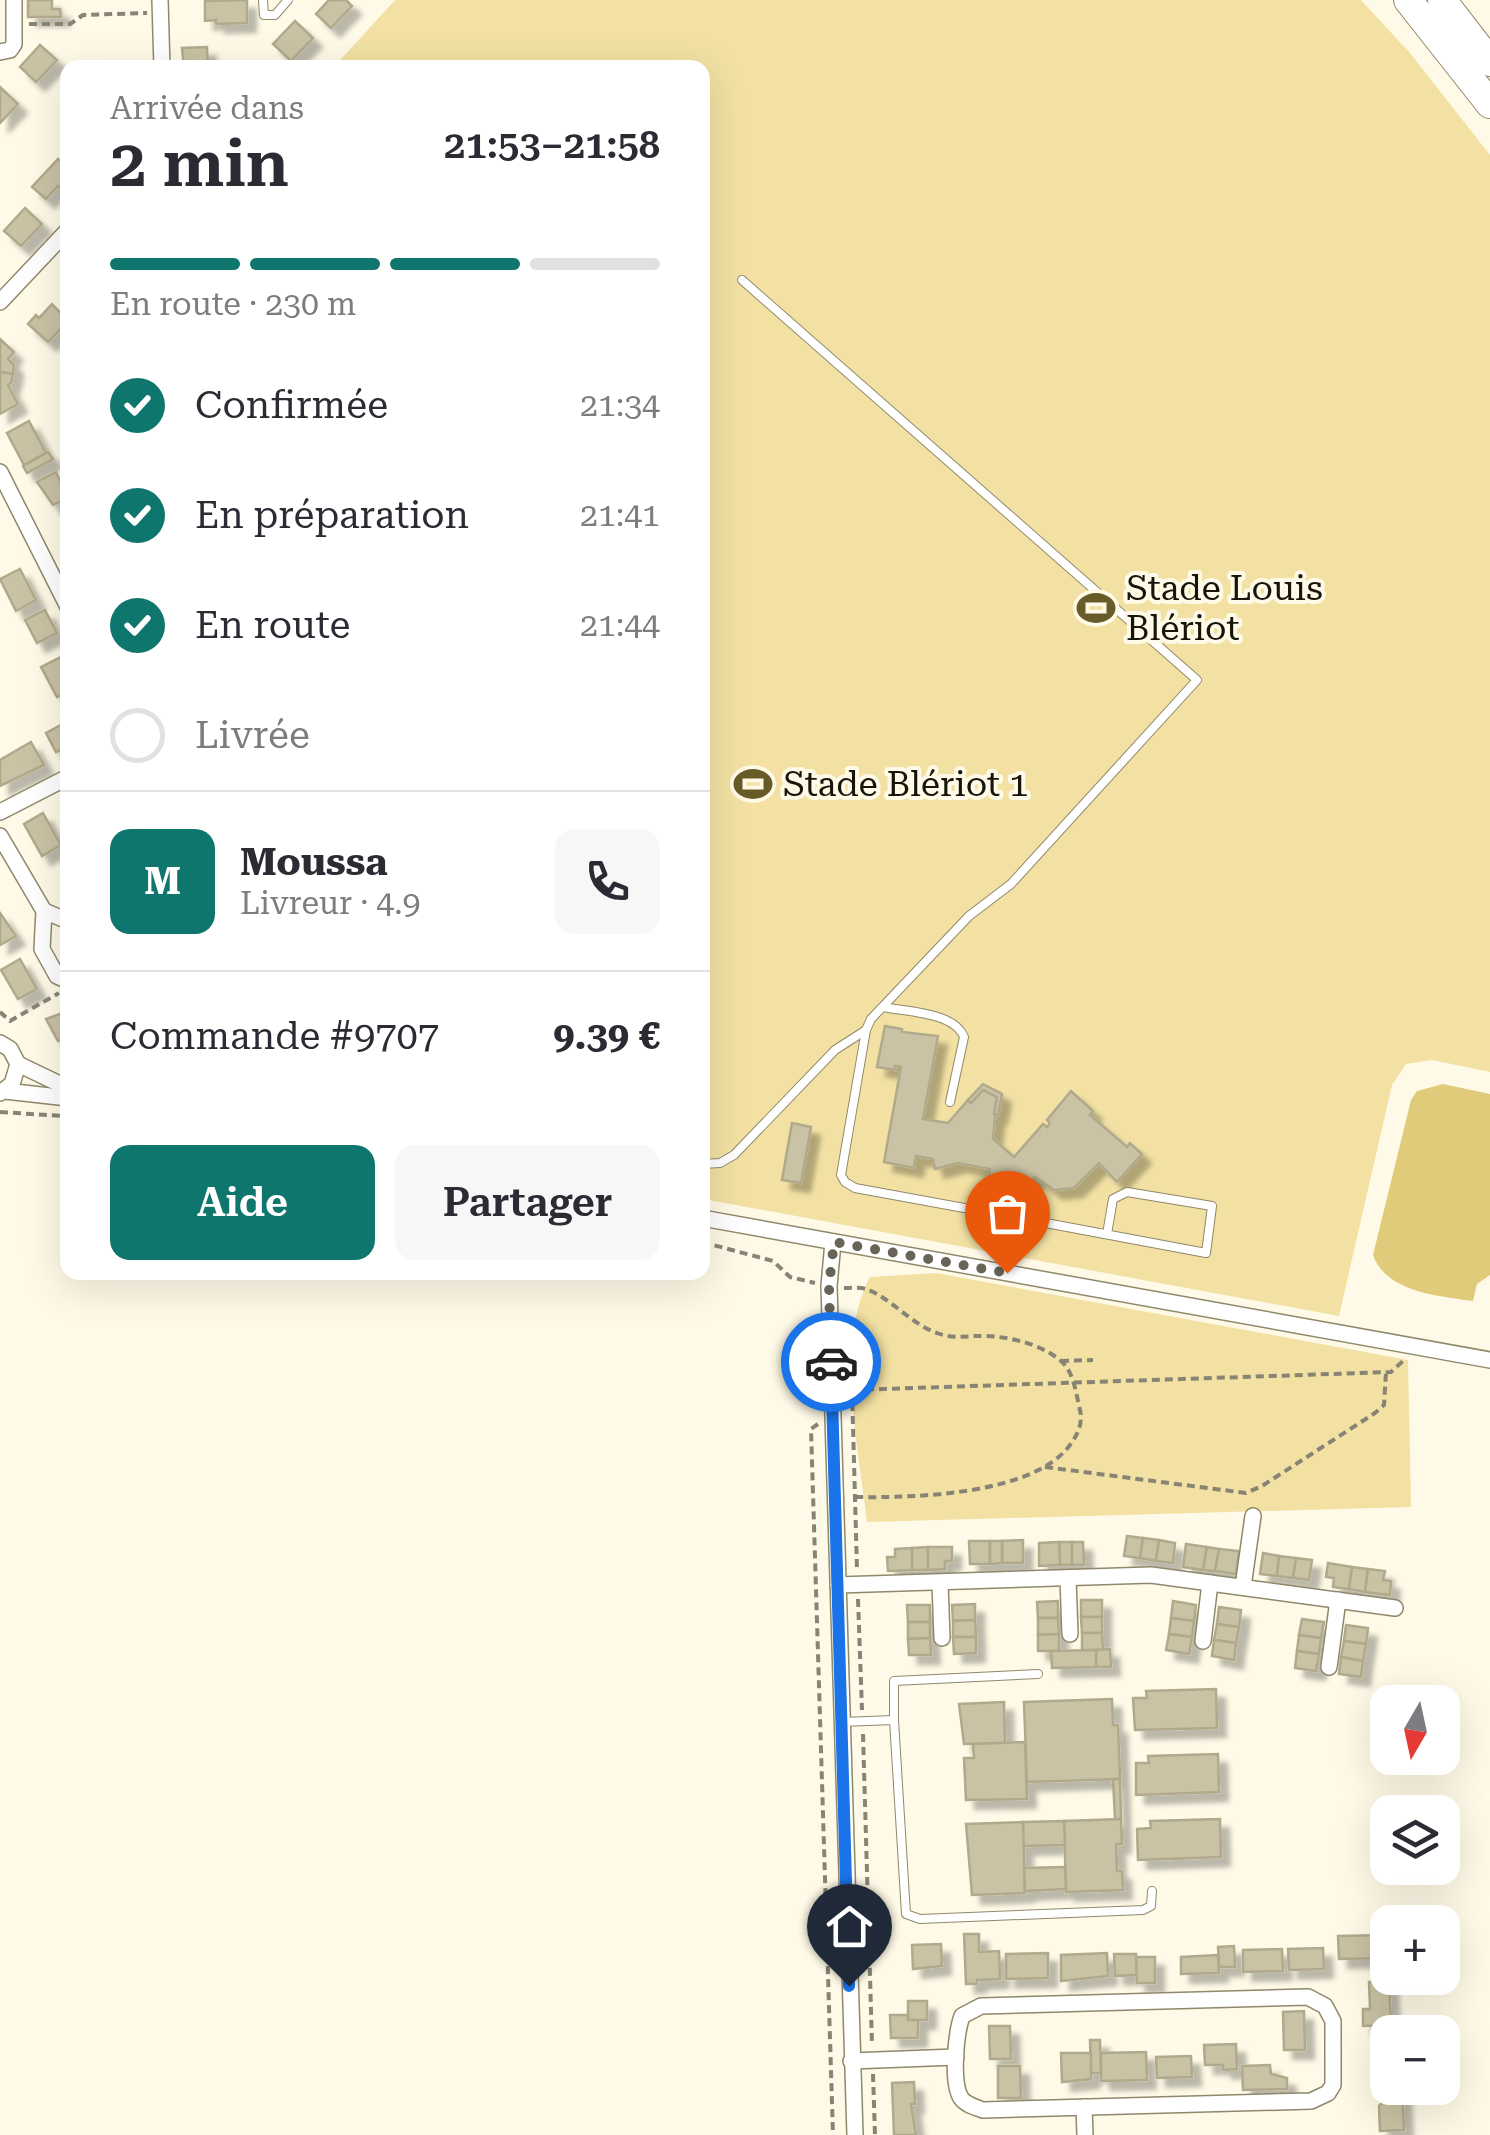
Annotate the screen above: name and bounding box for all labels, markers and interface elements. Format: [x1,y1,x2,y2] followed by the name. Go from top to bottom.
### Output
[110,89,304,127] text: Arrivée dans
[444,123,660,167] text: 21:53–21:58
[110,126,289,202] text: 2 min
[110,285,356,323] text: En route · 230 m
[110,378,165,433] icon: check
[195,383,388,427] text: Confirmée
[580,386,660,424] text: 21:34
[110,488,165,543] icon: check
[195,493,469,537] text: En préparation
[580,496,660,534] text: 21:41
[1126,568,1323,649] place label: Stade Louis Blériot
[1075,587,1117,629] sports icon: Stade Louis Blériot
[110,598,165,653] icon: check
[195,603,350,647] text: En route
[580,606,660,644] text: 21:44
[195,713,310,757] text: Livrée
[732,763,774,805] sports icon: Stade Blériot 1
[783,764,1029,805] place label: Stade Blériot 1
[555,829,660,934] button: phone
[240,840,388,884] text: Moussa
[144,859,181,903] text: M
[240,884,420,922] text: Livreur · 4.9
[110,1014,439,1058] text: Commande #9707
[553,1014,660,1058] text: 9.39 €
[110,1145,375,1260] button: Aide
[395,1145,660,1260] button: Partager
[965,1171,1050,1274] pin
[980,1186,1035,1241] icon: bag
[781,1312,881,1412] courier
[804,1335,859,1390] icon: car
[1370,1685,1460,1775] north arrow
[1370,1685,1460,2105] map controls
[1370,1795,1460,1885] button: layers
[807,1884,892,1987] pin
[822,1899,877,1954] icon: home
[1370,1905,1460,1995] button: +
[1370,2015,1460,2105] button: −

